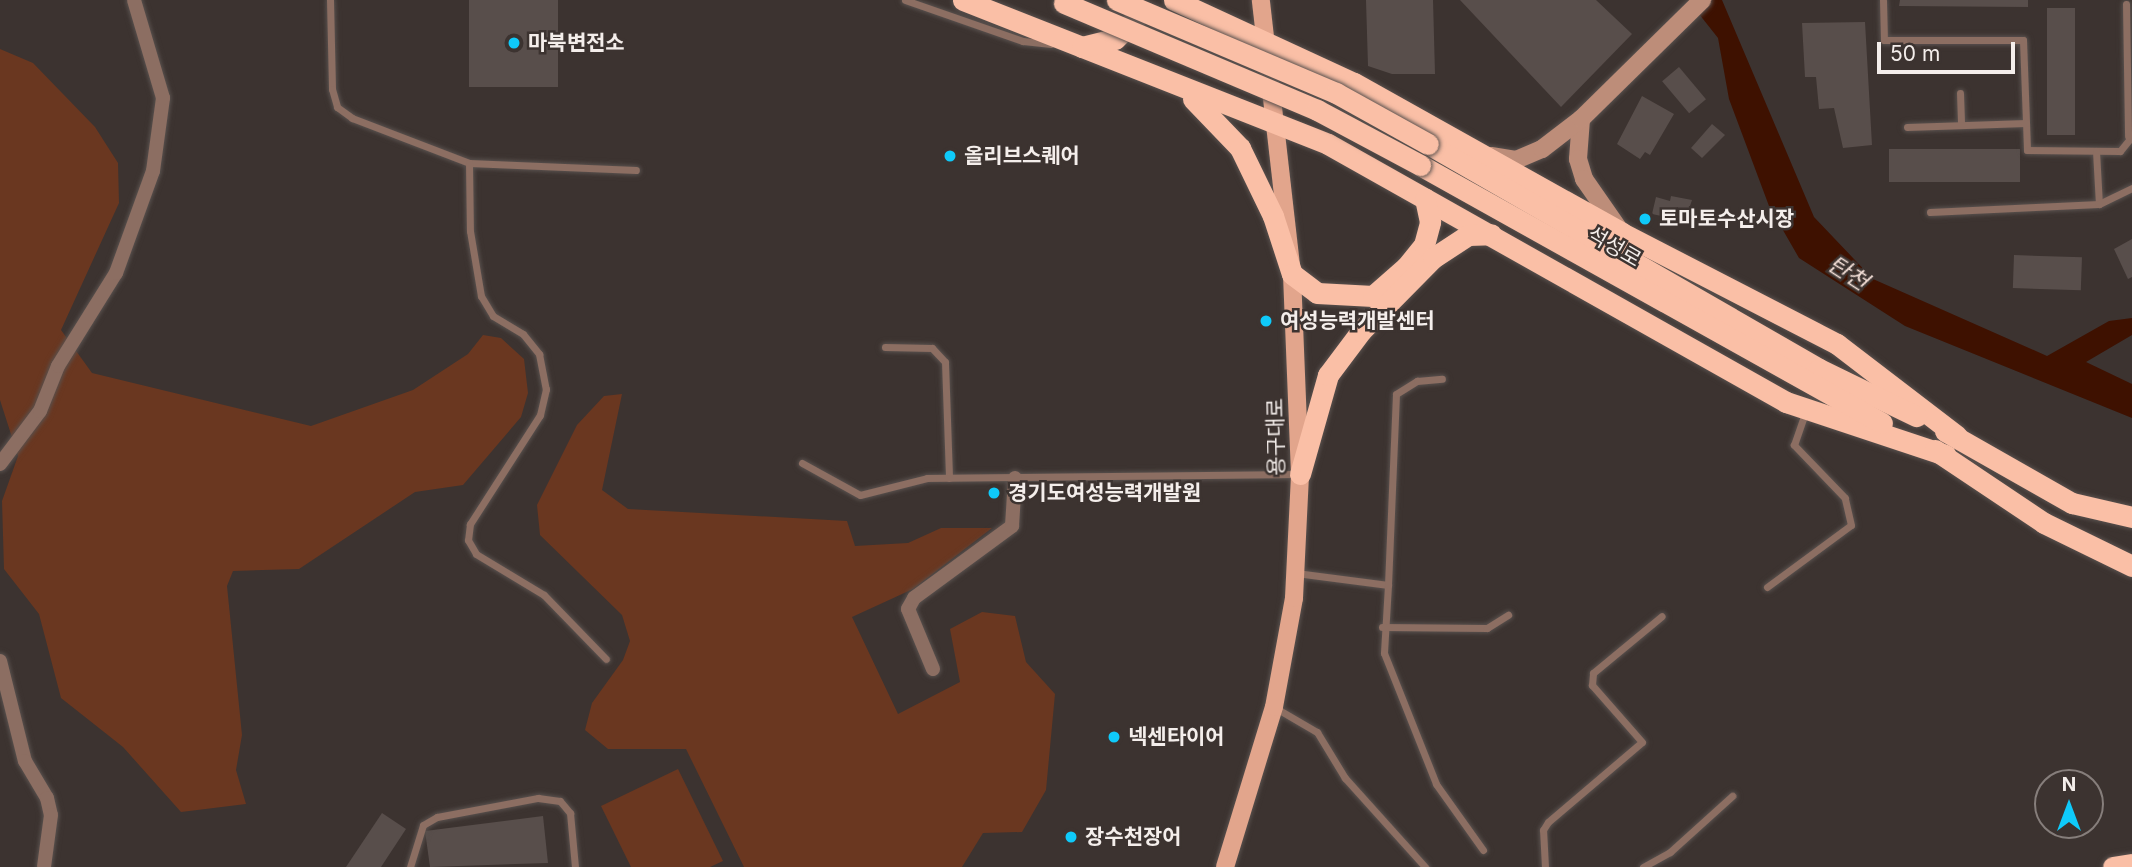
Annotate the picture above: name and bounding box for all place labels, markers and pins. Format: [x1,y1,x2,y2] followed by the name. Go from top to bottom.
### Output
[528,30,625,56] place label: 마북변전소
[506,35,522,51] marker: 마북변전소
[964,143,1080,169] place label: 올리브스퀘어
[942,148,958,164] marker: 올리브스퀘어
[1659,206,1794,232] place label: 토마토수산시장
[1637,211,1653,227] marker: 토마토수산시장
[1280,308,1435,334] place label: 여성능력개발센터
[1258,313,1274,329] marker: 여성능력개발센터
[1008,480,1201,506] place label: 경기도여성능력개발원
[986,485,1002,501] marker: 경기도여성능력개발원
[1128,724,1225,750] place label: 넥센타이어
[1106,729,1122,745] marker: 넥센타이어
[1085,824,1182,850] place label: 장수천장어
[1063,829,1079,845] marker: 장수천장어

